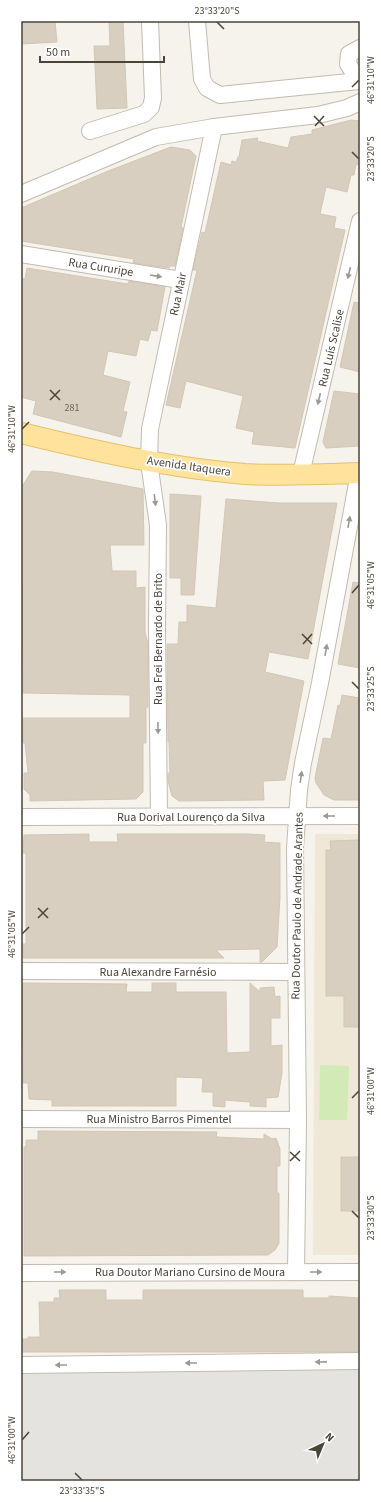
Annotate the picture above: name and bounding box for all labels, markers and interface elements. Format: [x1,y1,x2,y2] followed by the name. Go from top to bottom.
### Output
[194,4,240,18] text: 23°33'20"S
[40,38,164,64] scale bar
[46,44,70,61] text: 50 m
[364,56,378,104] text: 46°31'10"W
[364,136,378,182] text: 23°33'20"S
[67,254,135,281] street label: Rua Cururipe
[345,267,351,279] one-way arrow
[166,270,192,317] street label: Rua Mair
[150,273,162,279] one-way arrow
[314,308,349,389] street label: Rua Luís Scalise
[315,393,321,406] one-way arrow
[65,401,79,415] house number: 281
[5,405,19,453] text: 46°31'10"W
[146,452,232,481] street label: Avenida Itaquera
[152,494,158,506] one-way arrow
[347,516,353,528] one-way arrow
[364,561,378,609] text: 46°31'05"W
[150,573,167,705] street label: Rua Frei Bernardo de Brito
[323,644,329,656] one-way arrow
[364,666,378,712] text: 23°33'25"S
[155,722,161,735] one-way arrow
[298,771,304,783] one-way arrow
[117,809,265,826] street label: Rua Dorival Lourenço da Silva
[287,812,308,1000] street label: Rua Doutor Paulo de Andrade Arantes
[322,813,335,819] one-way arrow
[5,910,19,958] text: 46°31'05"W
[100,964,216,981] street label: Rua Alexandre Farnésio
[364,1067,378,1115] text: 46°31'00"W
[86,1111,232,1128] street label: Rua Ministro Barros Pimentel
[364,1195,378,1241] text: 23°33'30"S
[95,1264,285,1281] street label: Rua Doutor Mariano Cursino de Moura
[54,1269,66,1276] one-way arrow
[310,1269,323,1275] one-way arrow
[314,1359,327,1365] one-way arrow
[184,1360,197,1366] one-way arrow
[55,1361,67,1368] one-way arrow
[5,1416,19,1464] text: 46°31'00"W
[303,1424,343,1464] north arrow
[322,1429,337,1445] text: N
[59,1484,105,1498] text: 23°33'35"S

